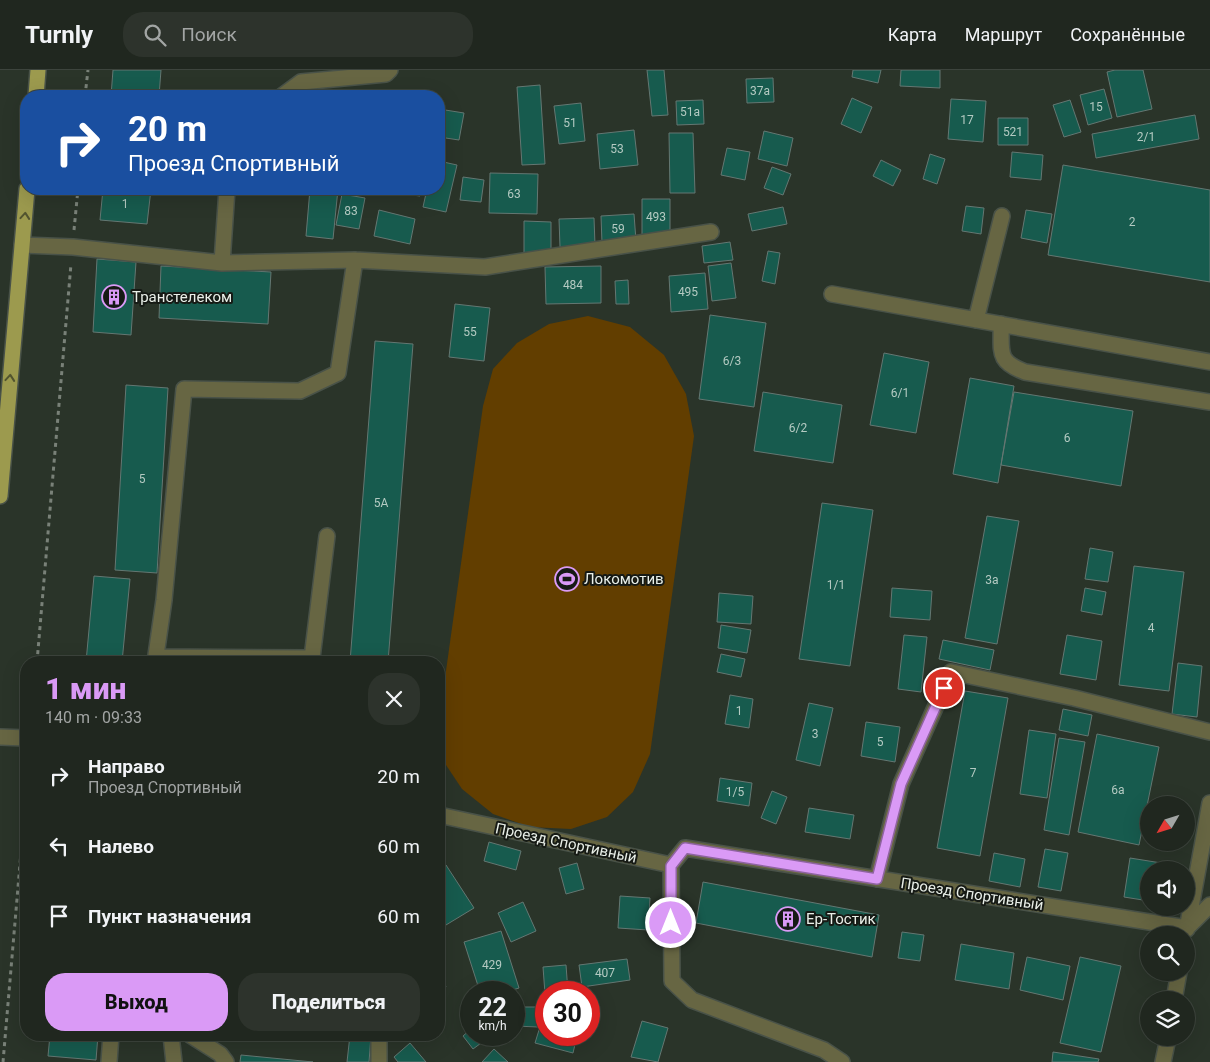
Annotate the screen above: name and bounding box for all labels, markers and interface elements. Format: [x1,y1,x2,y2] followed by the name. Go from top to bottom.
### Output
[123,12,473,57] search box
[25,21,93,49] text: Turnly
[141,21,169,49] icon: search
[181,23,237,46] text: Поиск
[888,24,937,45] text: Карта
[965,24,1042,45] text: Маршрут
[1070,24,1185,45] text: Сохранённые
[750,84,770,98] house number: 37а
[1089,100,1103,114] house number: 15
[680,105,700,119] house number: 51а
[128,109,207,150] text: 20 m
[45,110,110,175] icon: right
[960,113,974,127] house number: 17
[563,116,577,130] house number: 51
[1003,125,1023,139] house number: 521
[1137,130,1155,144] house number: 2/1
[610,142,624,156] house number: 53
[128,151,340,176] text: Проезд Спортивный
[507,187,521,201] house number: 63
[122,197,128,211] house number: 1
[344,204,358,218] house number: 83
[646,210,666,224] house number: 493
[19,212,30,220] one-way arrow
[1129,215,1136,229] house number: 2
[611,222,625,236] house number: 59
[563,278,583,292] house number: 484
[101,284,127,310] building icon: Транстелеком
[678,285,698,299] house number: 495
[132,288,232,306] place label: Транстелеком
[463,325,477,339] house number: 55
[723,354,741,368] house number: 6/3
[5,374,16,382] one-way arrow
[891,386,909,400] house number: 6/1
[789,421,807,435] house number: 6/2
[1064,431,1071,445] house number: 6
[139,472,146,486] house number: 5
[374,496,388,510] house number: 5А
[554,566,580,592] sports icon: Локомотив
[584,570,664,588] place label: Локомотив
[985,573,999,587] house number: 3а
[827,578,845,592] house number: 1/1
[1148,621,1155,635] house number: 4
[923,667,965,709] pin
[45,671,126,706] text: 1 мин
[368,673,420,725] button: close
[930,674,958,702] icon: arrive
[736,704,742,718] house number: 1
[45,708,142,727] text: 140 m · 09:33
[812,727,818,741] house number: 3
[877,735,884,749] house number: 5
[88,755,165,778] text: Направо
[45,762,73,790] icon: right
[377,765,420,788] text: 20 m
[970,766,977,780] house number: 7
[88,778,242,797] text: Проезд Спортивный
[1111,783,1125,797] house number: 6а
[726,785,744,799] house number: 1/5
[1140,796,1195,851] north arrow
[1140,796,1195,1046] map controls
[494,819,638,867] street label: Проезд Спортивный
[45,832,73,860] icon: left
[88,835,154,858] text: Налево
[377,835,420,858] text: 60 m
[1140,861,1195,916] button: sound
[899,874,1045,914] street label: Проезд Спортивный
[644,896,696,948] position arrow
[45,902,73,930] icon: arrive
[88,905,251,928] text: Пункт назначения
[377,905,420,928] text: 60 m
[775,906,801,932] building icon: Ер-Тостик
[806,910,876,928] place label: Ер-Тостик
[1140,926,1195,981] button: search
[482,958,502,972] house number: 429
[595,966,615,980] house number: 407
[45,973,228,1031] button: Выход
[238,973,420,1031] button: Поделиться
[535,981,600,1046] speed limit sign: 30
[1140,991,1195,1046] button: layers
[478,993,507,1022] text: 22
[478,1019,507,1033] text: km/h

